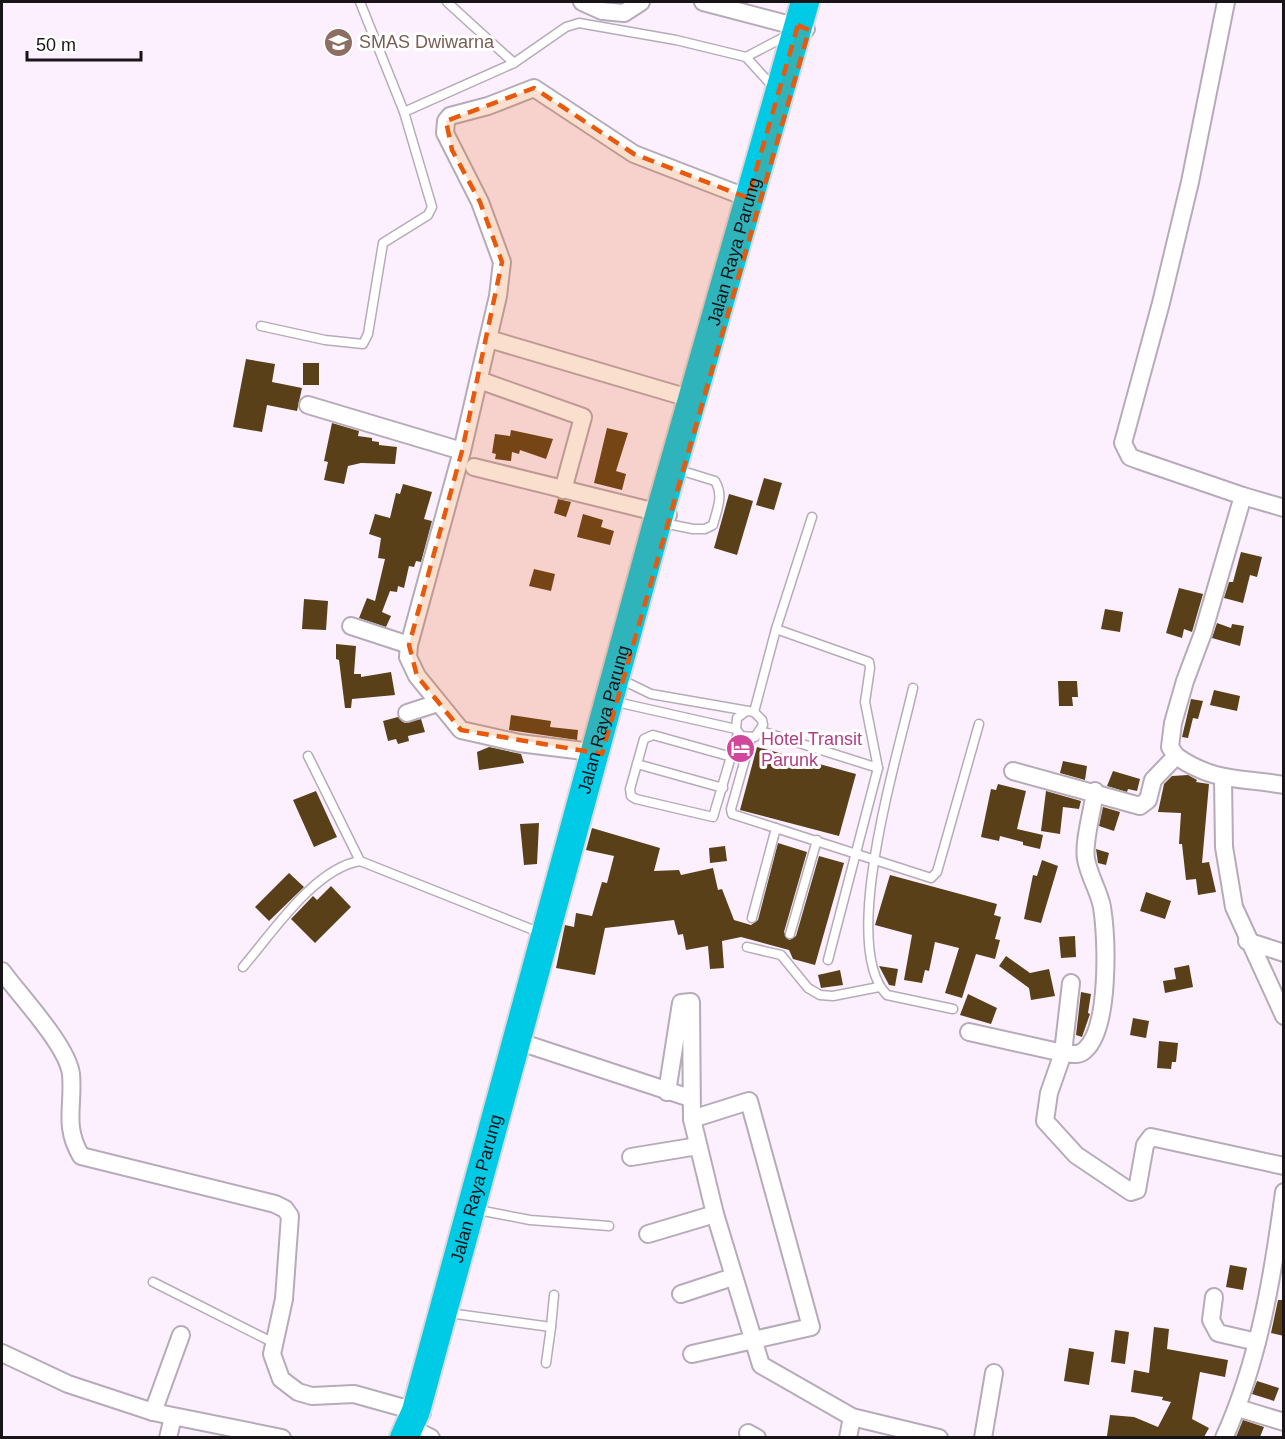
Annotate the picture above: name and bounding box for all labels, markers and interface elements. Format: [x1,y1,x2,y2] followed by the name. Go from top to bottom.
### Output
[27,24,141,62] scale bar
[322,26,354,58] school or university icon: SMAS Dwiwarna
[359,32,495,52] place label: SMAS Dwiwarna
[36,35,76,55] text: 50 m
[704,175,765,328] street label: Jalan Raya Parung
[574,643,633,796] street label: Jalan Raya Parung
[761,729,862,770] place label: Hotel Transit Parunk
[724,733,756,765] hotel icon: Hotel Transit Parunk
[447,1112,506,1265] street label: Jalan Raya Parung

